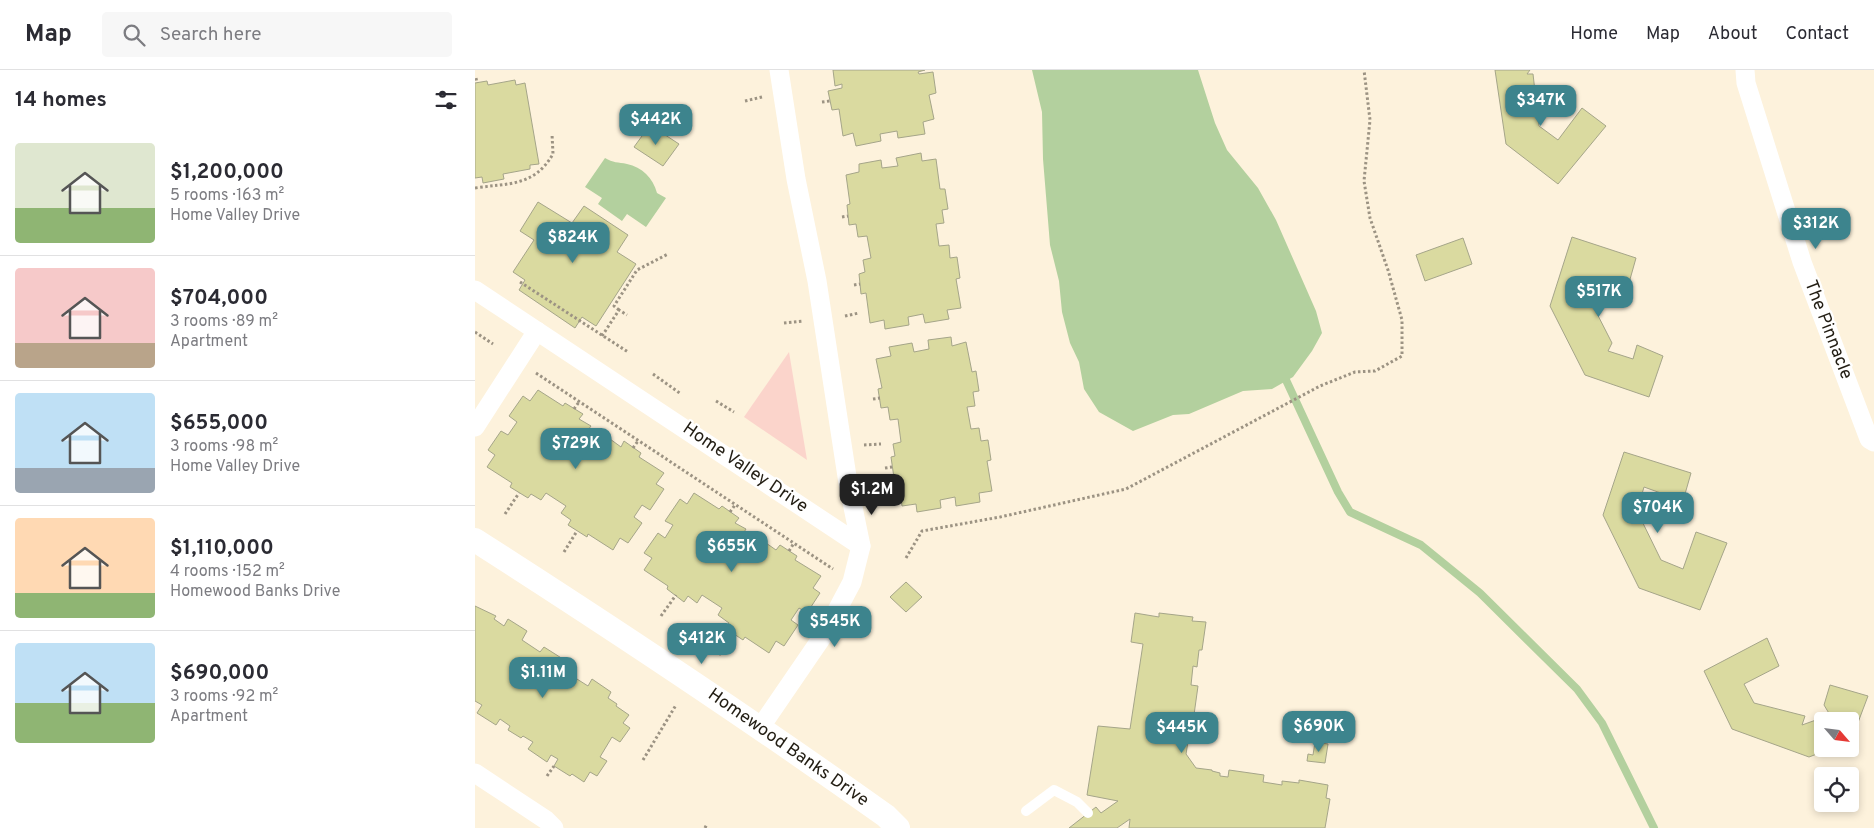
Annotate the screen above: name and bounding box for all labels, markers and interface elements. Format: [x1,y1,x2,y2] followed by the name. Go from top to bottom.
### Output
[102,12,452,57] search box
[25,20,72,50] text: Map
[120,21,148,49] icon: search
[160,23,261,47] text: Search here
[1570,23,1618,46] text: Home
[1646,23,1680,46] text: Map
[1708,23,1757,46] text: About
[1785,23,1849,46] text: Contact
[1506,85,1576,127] pin: $347K
[432,86,460,114] icon: filters
[15,87,107,114] text: 14 homes
[1516,91,1566,111] text: $347K
[621,104,691,146] pin: $442K
[630,110,682,130] text: $442K
[170,159,284,186] text: $1,200,000
[55,163,115,223] icon: home
[170,186,284,206] text: 5 rooms · 163 m²
[170,206,300,226] text: Home Valley Drive
[1781,208,1851,250] pin: $312K
[1793,214,1839,234] text: $312K
[538,222,608,264] pin: $824K
[548,228,598,248] text: $824K
[1564,276,1634,318] pin: $517K
[1799,277,1857,383] street label: The Pinnacle
[1576,282,1622,302] text: $517K
[170,285,268,312] text: $704,000
[55,288,115,348] icon: home
[170,312,278,332] text: 3 rooms · 89 m²
[170,332,248,352] text: Apartment
[170,410,268,437] text: $655,000
[55,413,115,473] icon: home
[678,418,812,518] street label: Home Valley Drive
[541,428,611,470] pin: $729K
[552,434,600,454] text: $729K
[170,437,278,457] text: 3 rooms · 98 m²
[170,457,300,477] text: Home Valley Drive
[837,474,907,516] pin: $1.2M
[851,480,893,500] text: $1.2M
[1623,492,1693,534] pin: $704K
[1633,498,1683,518] text: $704K
[697,530,767,573] pin: $655K
[170,535,274,562] text: $1,110,000
[707,537,757,557] text: $655K
[55,538,115,598] icon: home
[170,562,285,582] text: 4 rooms · 152 m²
[170,582,340,602] text: Homewood Banks Drive
[800,606,870,648] pin: $545K
[809,612,861,632] text: $545K
[667,622,737,665] pin: $412K
[678,629,726,649] text: $412K
[502,656,584,699] pin: $1.11M
[170,660,269,687] text: $690,000
[55,663,115,723] icon: home
[520,663,566,683] text: $1.11M
[703,684,873,812] street label: Homewood Banks Drive
[170,687,278,707] text: 3 rooms · 92 m²
[170,707,248,727] text: Apartment
[1284,710,1354,753] pin: $690K
[1147,712,1217,754] pin: $445K
[1814,712,1859,758] north arrow
[1814,712,1859,812] map controls
[1293,717,1345,737] text: $690K
[1156,718,1208,738] text: $445K
[1814,767,1859,812] button: locate

